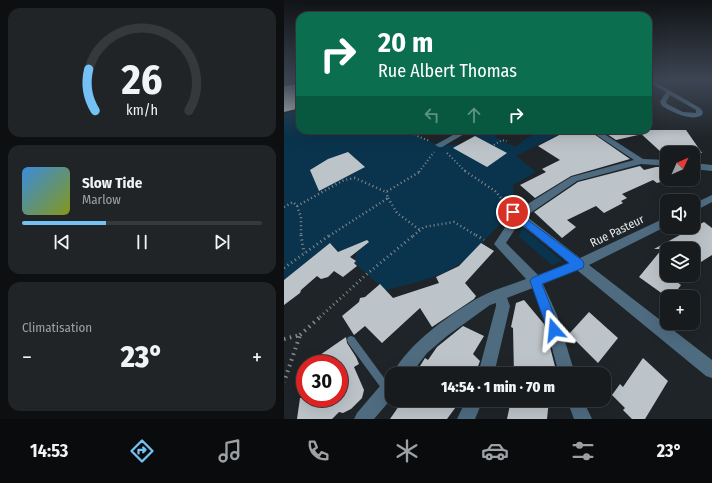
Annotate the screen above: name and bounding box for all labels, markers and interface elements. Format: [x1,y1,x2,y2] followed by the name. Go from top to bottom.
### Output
[378,26,433,59] text: 20 m
[312,28,364,80] icon: right
[120,54,163,104] text: 26
[378,60,517,82] text: Rue Albert Thomas
[126,101,158,118] text: km/h
[421,104,443,126] icon: left
[463,104,485,126] icon: ahead
[505,104,527,126] icon: right
[660,146,700,186] north arrow
[660,146,700,330] map controls
[82,174,142,192] text: Slow Tide
[82,192,121,207] text: Marlow
[660,194,700,234] button: sound
[496,195,530,229] pin
[502,201,524,223] icon: arrive
[588,212,647,250] street label: Rue Pasteur
[51,231,73,253] icon: previous
[131,231,153,253] icon: pause
[211,231,233,253] icon: next
[660,242,700,282] button: layers
[660,290,700,330] button: +
[533,309,575,351] position arrow
[22,320,92,335] text: Climatisation
[121,339,163,375] text: 23°
[22,344,32,371] text: −
[252,344,262,371] text: +
[296,355,348,407] speed limit sign: 30
[441,378,555,396] text: 14:54 · 1 min · 70 m
[128,437,156,465] icon: directions
[216,437,244,465] icon: music
[304,437,332,465] icon: phone
[393,437,421,465] icon: climate
[481,437,509,465] icon: car
[569,437,597,465] icon: filters
[30,440,68,462] text: 14:53
[657,440,682,462] text: 23°

